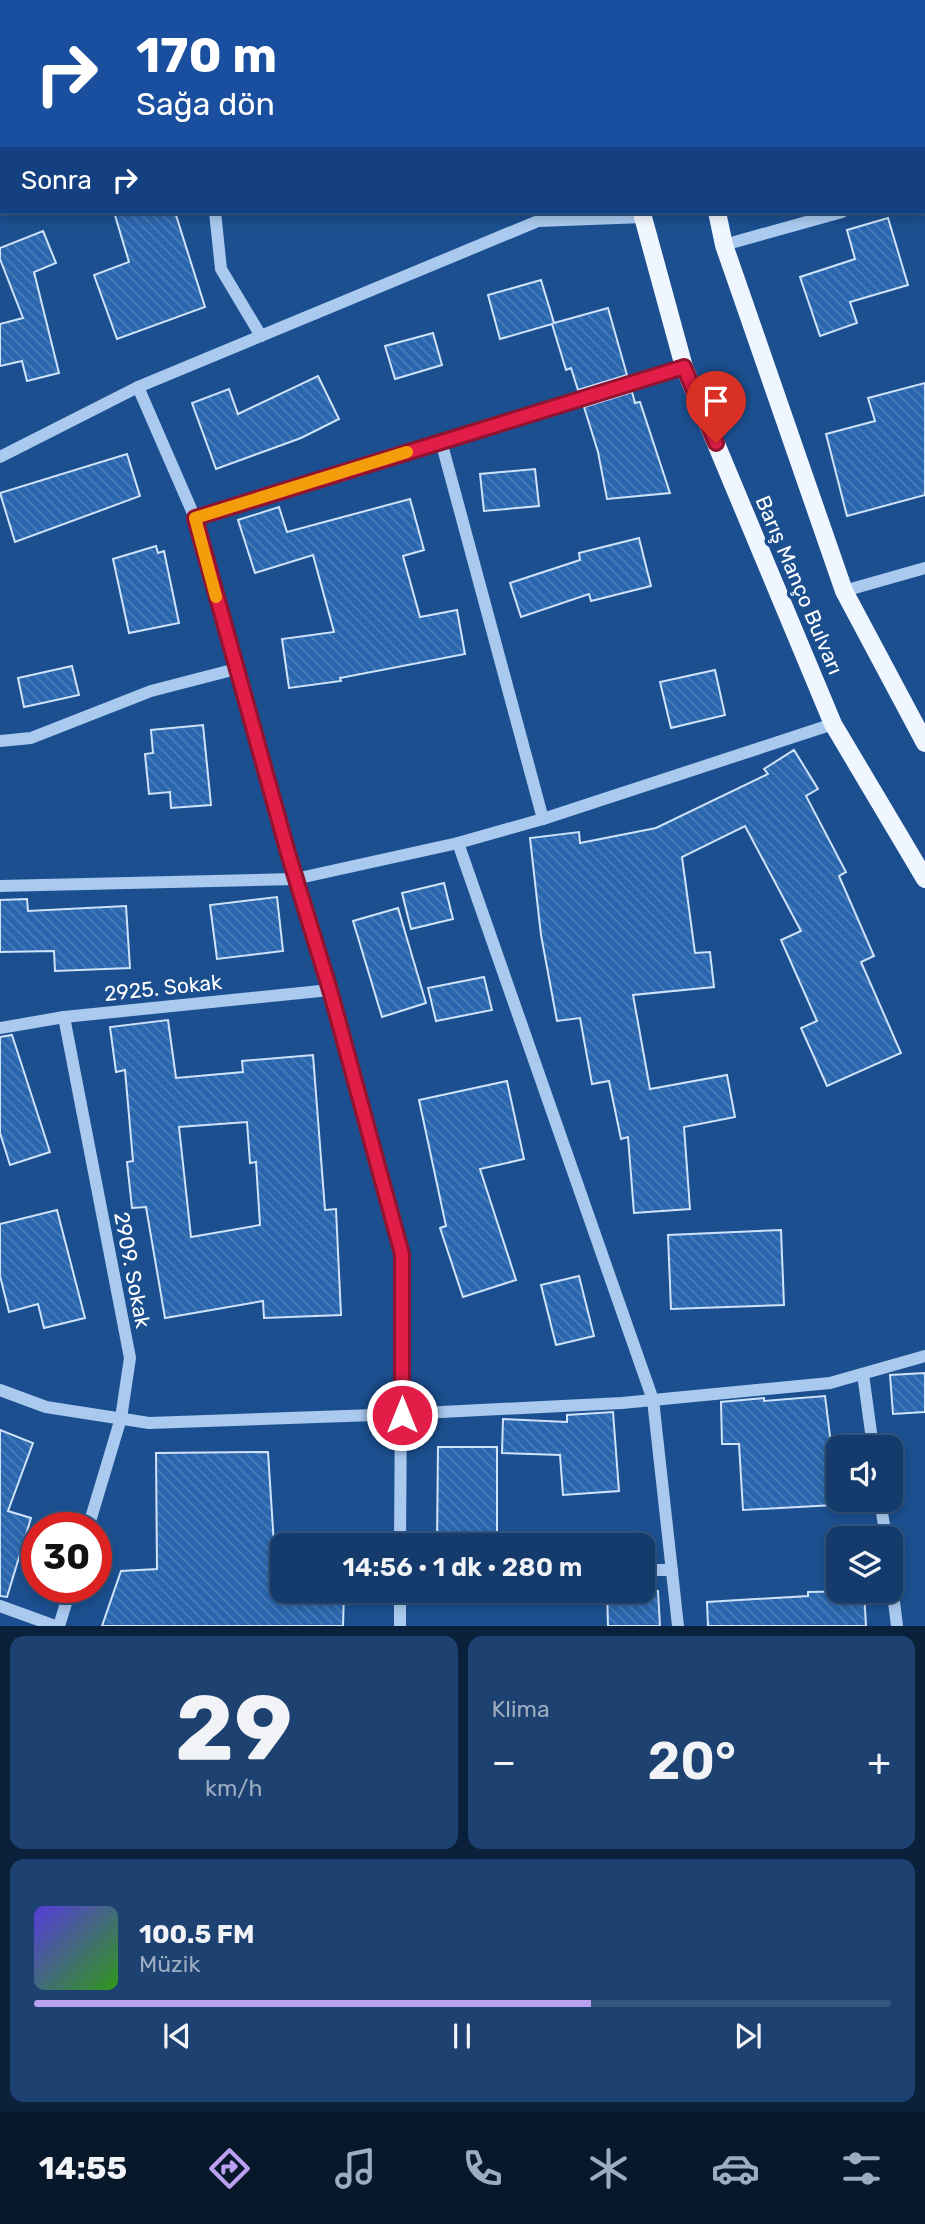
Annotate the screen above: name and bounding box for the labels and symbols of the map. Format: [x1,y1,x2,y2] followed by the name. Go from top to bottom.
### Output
[686,371,746,443] pin
[750,492,848,678] street label: Barış Manço Bulvarı
[103,969,223,1006] street label: 2925. Sokak
[109,1210,156,1330] street label: 2909. Sokak
[365,1378,439,1452] position arrow
[21,1512,112,1603] speed limit sign: 30

